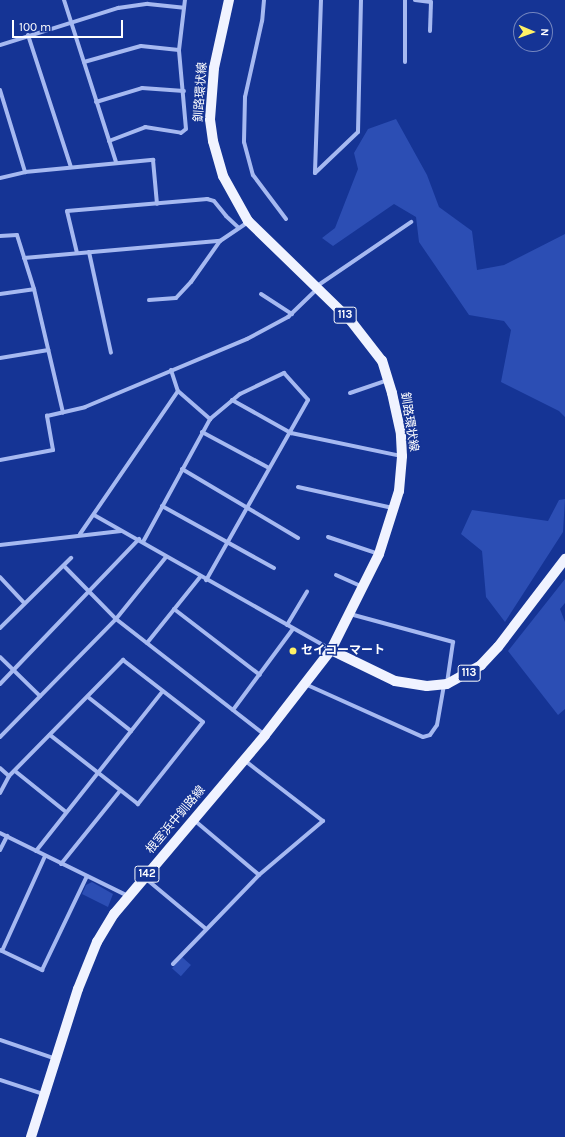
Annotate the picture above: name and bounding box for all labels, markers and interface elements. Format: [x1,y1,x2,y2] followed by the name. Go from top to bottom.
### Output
[14,12,125,38] scale bar
[513,12,553,52] north arrow
[19,20,51,34] text: 100 m
[538,28,551,37] text: N
[192,62,210,122] street label: 釧路環状線
[333,306,357,324] road number: 113
[397,391,421,453] street label: 釧路環状線
[301,644,385,658] place label: セイコーマート
[288,646,298,656] marker: セイコーマート
[457,664,481,682] road number: 113
[143,783,209,857] street label: 根室浜中釧路線
[134,865,160,883] road number: 142

